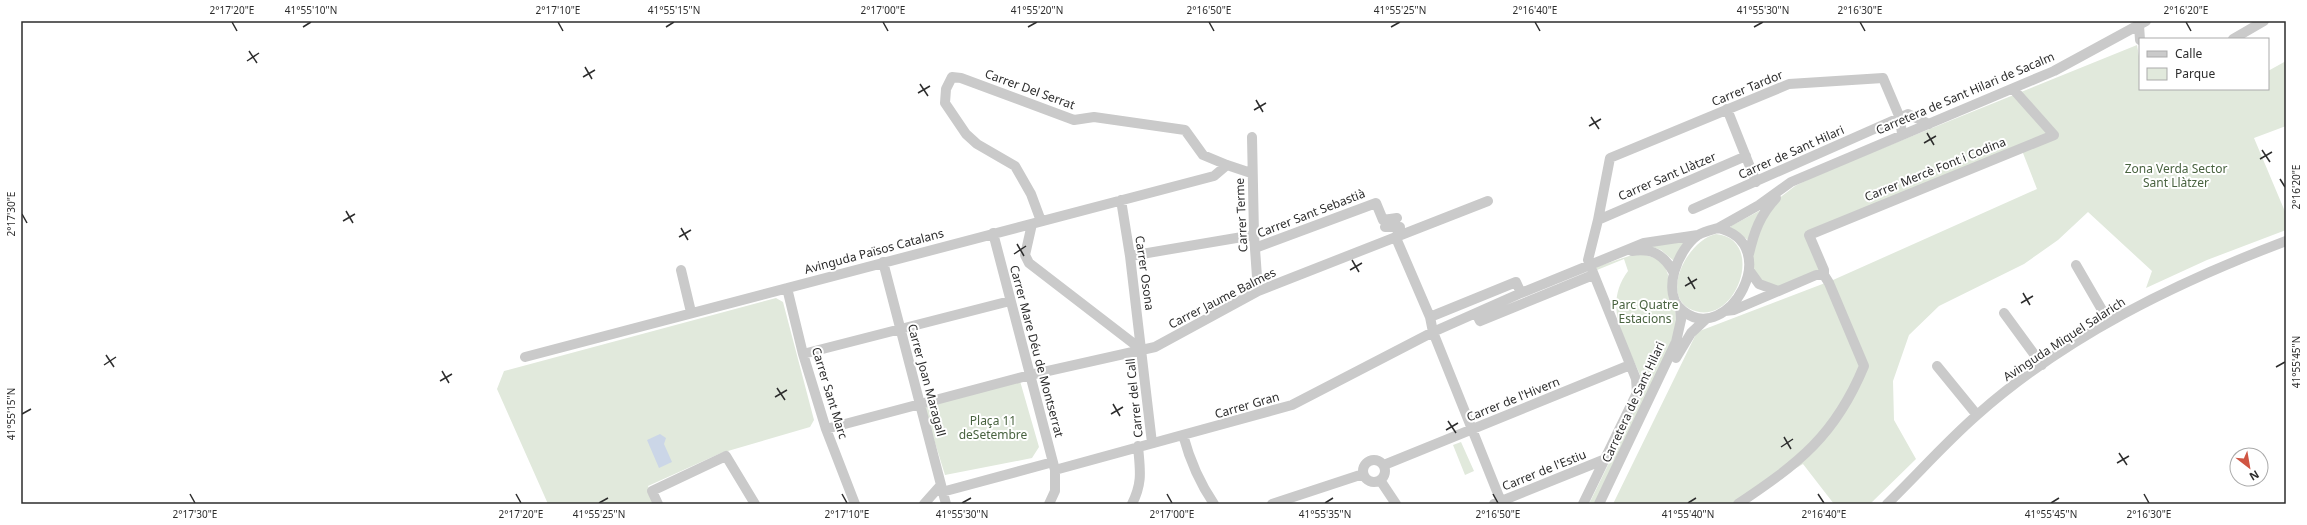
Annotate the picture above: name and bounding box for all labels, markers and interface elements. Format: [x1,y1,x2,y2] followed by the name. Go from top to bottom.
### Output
[210,3,254,17] text: 2°17'20"E
[285,3,337,17] text: 41°55'10"N
[536,3,580,17] text: 2°17'10"E
[648,3,700,17] text: 41°55'15"N
[861,3,905,17] text: 2°17'00"E
[1011,3,1063,17] text: 41°55'20"N
[1187,3,1231,17] text: 2°16'50"E
[1374,3,1426,17] text: 41°55'25"N
[1513,3,1557,17] text: 2°16'40"E
[1737,3,1789,17] text: 41°55'30"N
[1838,3,1882,17] text: 2°16'30"E
[2164,3,2208,17] text: 2°16'20"E
[2139,38,2269,90] legend
[2175,45,2203,62] text: Calle
[1873,48,2057,138] street label: Carretera de Sant Hilari de Sacalm
[983,65,1078,113] street label: Carrer Del Serrat
[2175,65,2216,82] text: Parque
[1709,66,1785,110] street label: Carrer Tardor
[1735,121,1847,183] street label: Carrer de Sant Hilari
[1862,133,2008,205] street label: Carrer Mercè Font i Codina
[1615,148,1719,204] street label: Carrer Sant Llàtzer
[2125,160,2227,191] park label: Zona Verda Sector Sant Llàtzer
[2289,165,2303,209] text: 2°16'20"E
[1231,177,1251,253] street label: Carrer Terme
[1255,185,1367,241] street label: Carrer Sant Sebastià
[4,192,18,236] text: 2°17'30"E
[802,224,946,278] street label: Avinguda Països Catalans
[1131,234,1159,312] street label: Carrer Osona
[1006,263,1068,440] street label: Carrer Mare Déu de Montserrat
[1165,263,1279,333] street label: Carrer Jaume Balmes
[2000,293,2128,385] street label: Avinguda Miquel Salarich
[1612,296,1679,327] park label: Parc Quatre Estacions
[904,322,950,438] street label: Carrer Joan Maragall
[2289,336,2303,388] text: 41°55'45"N
[1597,339,1669,465] street label: Carretera de Sant Hilari
[808,345,852,441] street label: Carrer Sant Marc
[1121,357,1147,439] street label: Carrer del Call
[1464,373,1562,425] street label: Carrer de l'Hivern
[4,388,18,440] text: 41°55'15"N
[1213,388,1281,422] street label: Carrer Gran
[959,412,1028,443] park label: Plaça 11 deSetembre
[1499,445,1589,495] street label: Carrer de l'Estiu
[2229,447,2269,487] north arrow
[2247,467,2262,485] text: N
[173,507,217,521] text: 2°17'30"E
[499,507,543,521] text: 2°17'20"E
[573,507,625,521] text: 41°55'25"N
[825,507,869,521] text: 2°17'10"E
[936,507,988,521] text: 41°55'30"N
[1150,507,1194,521] text: 2°17'00"E
[1299,507,1351,521] text: 41°55'35"N
[1476,507,1520,521] text: 2°16'50"E
[1662,507,1714,521] text: 41°55'40"N
[1802,507,1846,521] text: 2°16'40"E
[2025,507,2077,521] text: 41°55'45"N
[2127,507,2171,521] text: 2°16'30"E

